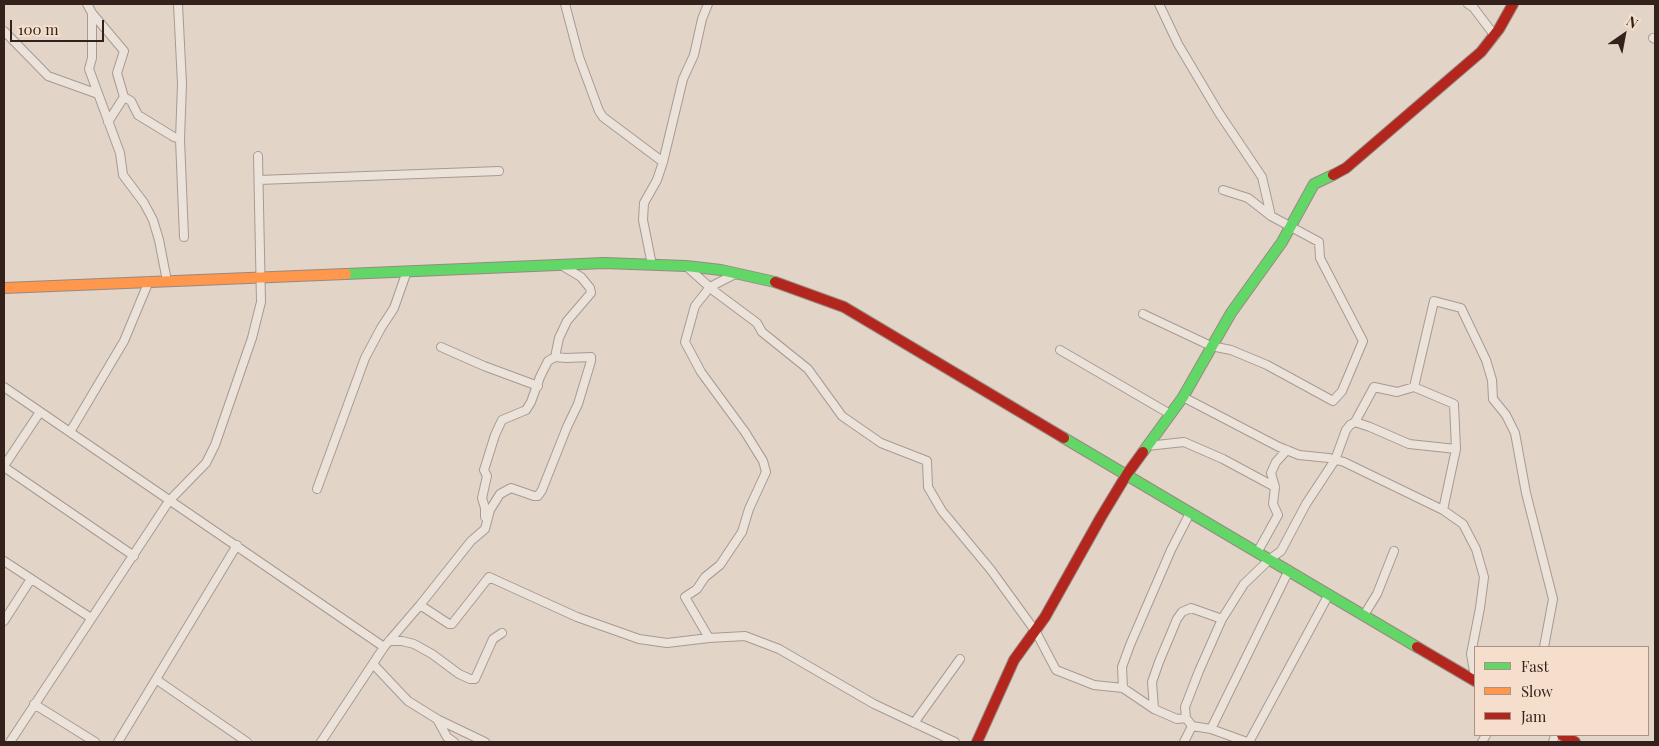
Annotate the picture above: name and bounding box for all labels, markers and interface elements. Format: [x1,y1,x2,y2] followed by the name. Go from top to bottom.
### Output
[12,10,106,42] scale bar
[1599,10,1649,60] north arrow
[1623,11,1642,33] text: N
[18,19,59,39] text: 100 m
[1474,646,1649,736] legend
[1521,656,1549,676] text: Fast
[1521,681,1553,701] text: Slow
[1521,706,1546,726] text: Jam

